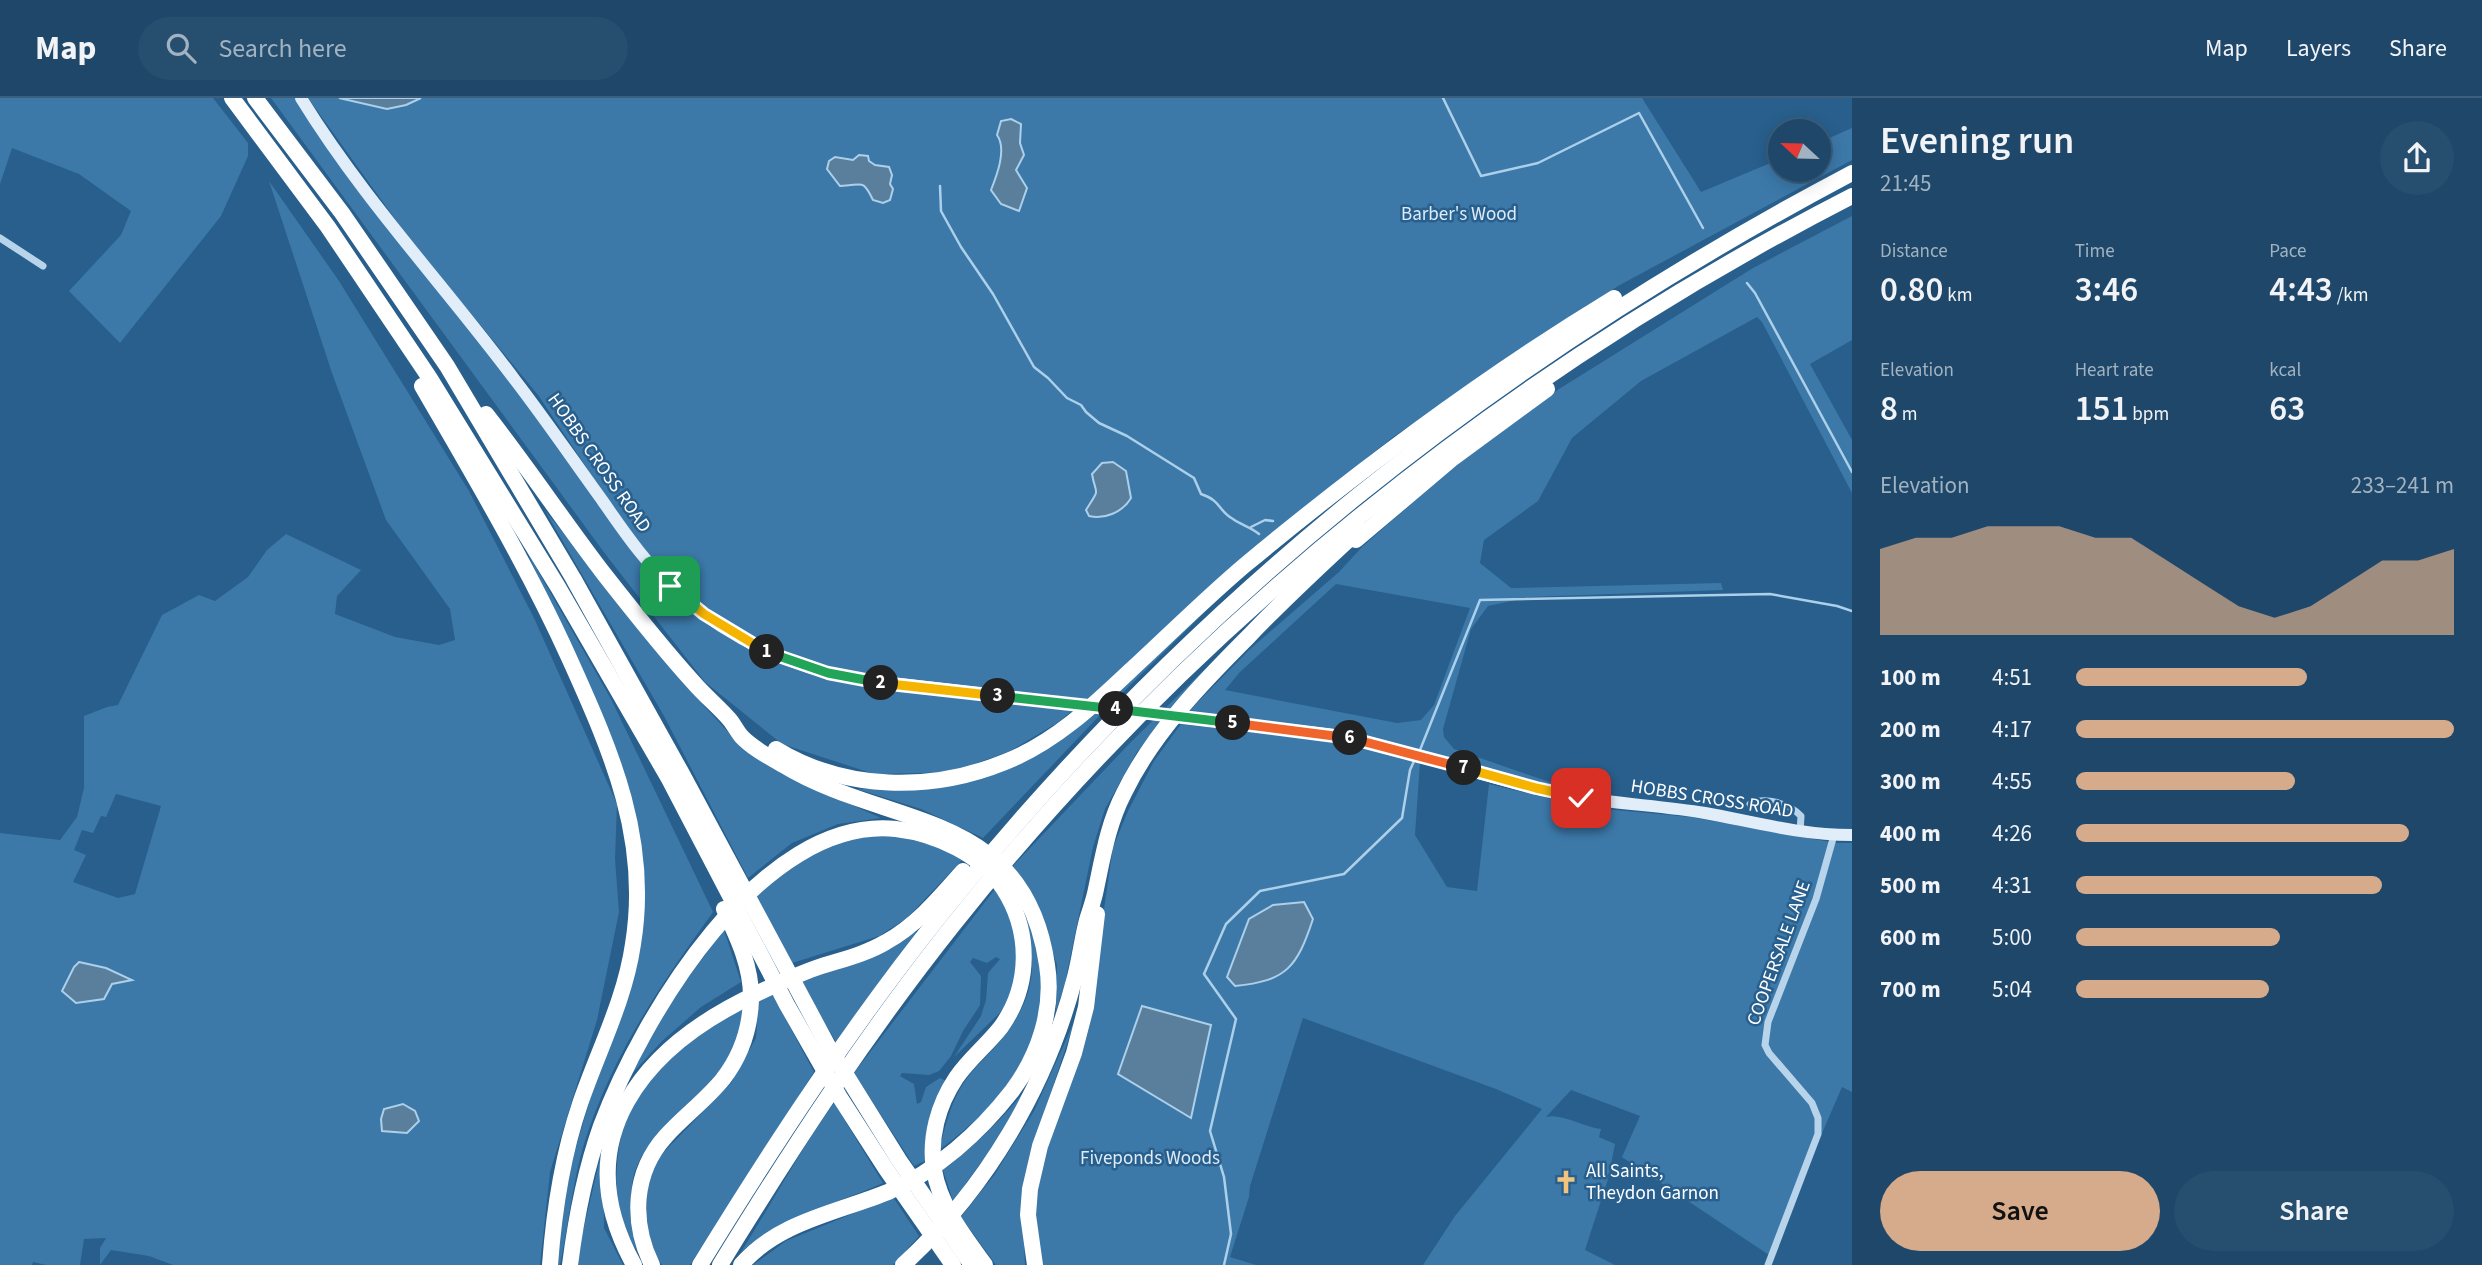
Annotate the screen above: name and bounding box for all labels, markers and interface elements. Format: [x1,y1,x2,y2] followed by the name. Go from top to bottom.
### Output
[138,17,628,80] search box
[35,25,96,72] text: Map
[162,29,200,67] icon: search
[218,30,347,67] text: Search here
[2205,31,2248,66] text: Map
[2286,31,2351,66] text: Layers
[2389,31,2447,66] text: Share
[1880,114,2074,168] text: Evening run
[1768,119,1830,182] north arrow
[1768,119,1831,182] map controls
[2380,121,2454,195] button: share
[1880,167,1931,200] text: 21:45
[1401,201,1517,228] park label: Barber's Wood
[1880,238,1948,265] text: Distance
[2075,238,2115,265] text: Time
[2269,238,2307,265] text: Pace
[1880,265,1944,315] text: 0.80
[2075,265,2138,315] text: 3:46
[2269,265,2333,315] text: 4:43
[1944,282,1972,309] text: km
[2333,282,2368,309] text: /km
[1880,357,1954,384] text: Elevation
[2075,357,2154,384] text: Heart rate
[2269,357,2301,384] text: kcal
[1880,384,1898,434] text: 8
[2075,384,2129,434] text: 151
[2269,384,2305,434] text: 63
[541,388,657,538] street label: HOBBS CROSS ROAD
[1898,401,1918,428] text: m
[2129,401,2169,428] text: bpm
[1880,469,1970,502] text: Elevation
[2351,469,2454,502] text: 233–241 m
[640,556,700,616] pin
[651,567,689,605] icon: arrive
[750,634,784,670] pin: 1
[761,638,772,665] text: 1
[1880,661,1941,694] text: 100 m
[1992,661,2032,694] text: 4:51
[864,666,898,700] pin: 2
[875,669,886,696] text: 2
[981,678,1016,714] pin: 3
[992,682,1003,709] text: 3
[1098,692,1134,726] pin: 4
[1110,695,1121,722] text: 4
[1216,706,1250,740] pin: 5
[1227,709,1238,736] text: 5
[1880,713,1941,746] text: 200 m
[1992,713,2032,746] text: 4:17
[1332,720,1368,756] pin: 6
[1344,724,1355,751] text: 6
[1446,750,1482,786] pin: 7
[1458,754,1469,781] text: 7
[1880,765,1941,798] text: 300 m
[1992,765,2032,798] text: 4:55
[1551,768,1611,828] pin
[1629,773,1795,825] street label: HOBBS CROSS ROAD
[1562,779,1600,817] icon: check
[1880,817,1941,850] text: 400 m
[1992,817,2032,850] text: 4:26
[1880,869,1941,902] text: 500 m
[1992,869,2032,902] text: 4:31
[1740,877,1818,1029] street label: COOPERSALE LANE
[1880,921,1941,954] text: 600 m
[1992,921,2032,954] text: 5:00
[1880,973,1941,1006] text: 700 m
[1992,973,2032,1006] text: 5:04
[1080,1145,1220,1172] park label: Fiveponds Woods
[1586,1158,1719,1207] place label: All Saints, Theydon Garnon
[1552,1168,1580,1196] church icon: All Saints, Theydon Garnon
[1880,1171,2160,1251] button: Save
[2174,1171,2454,1251] button: Share

